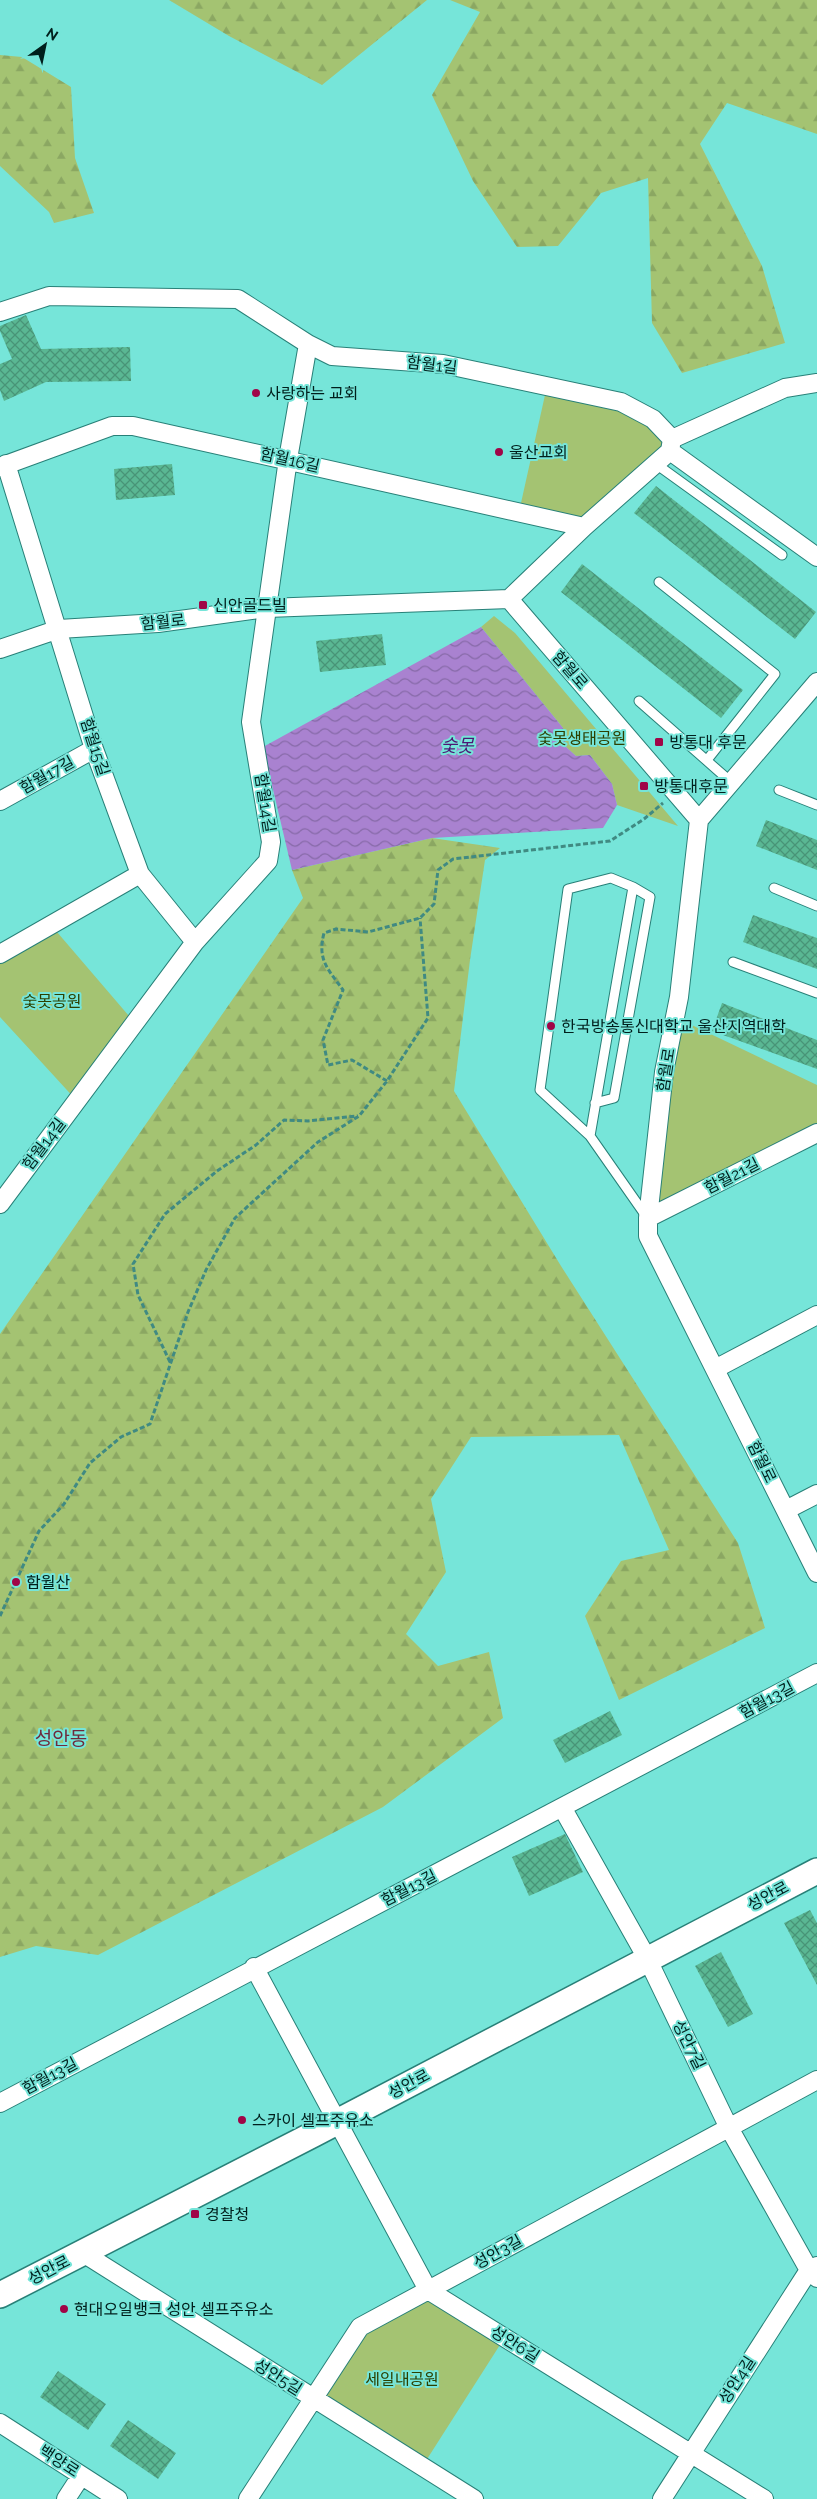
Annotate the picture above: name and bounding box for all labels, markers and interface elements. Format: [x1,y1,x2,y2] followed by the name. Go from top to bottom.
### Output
[20,20,70,70] north arrow
[43,24,61,44] text: N
[406,352,458,378] street label: 함월1길
[266,384,358,403] place label: 사랑하는 교회
[250,387,262,399] marker: 사랑하는 교회
[509,443,568,462] place label: 울산교회
[258,444,322,476] street label: 함월16길
[493,446,505,458] marker: 울산교회
[213,596,287,615] place label: 신안골드빌
[197,599,209,611] marker: 신안골드빌
[140,610,186,634] street label: 함월로
[548,647,592,693] street label: 함월로
[77,716,113,778] street label: 함월15길
[538,729,626,748] park label: 숯못생태공원
[669,733,747,752] place label: 방통대 후문
[440,735,475,756] water label: 숯못
[653,736,665,748] marker: 방통대 후문
[16,752,78,798] street label: 함월17길
[251,772,279,834] street label: 함월14길
[654,777,728,796] place label: 방통대후문
[638,780,650,792] marker: 방통대후문
[23,992,81,1011] park label: 숯못공원
[561,1017,786,1036] place label: 한국방송통신대학교 울산지역대학
[545,1020,557,1032] marker: 한국방송통신대학교 울산지역대학
[653,1046,679,1093] street label: 함월로
[18,1114,70,1174] street label: 함월14길
[701,1154,763,1198] street label: 함월21길
[744,1438,780,1486] street label: 함월로
[26,1573,70,1592] place label: 함월산
[10,1576,22,1588] marker: 함월산
[736,1678,798,1722] street label: 함월13길
[35,1727,87,1749] district label: 성안동
[378,1866,440,1910] street label: 함월13길
[744,1877,792,1915] street label: 성안로
[669,2017,709,2073] street label: 성안7길
[19,2054,81,2098] street label: 함월13길
[385,2065,433,2103] street label: 성안로
[252,2111,374,2130] place label: 스카이 셀프주유소
[236,2114,248,2126] marker: 스카이 셀프주유소
[205,2205,249,2224] place label: 경찰청
[189,2208,201,2220] marker: 경찰청
[470,2231,526,2273] street label: 성안3길
[25,2251,73,2288] street label: 성안로
[74,2300,274,2319] place label: 현대오일뱅크 성안 셀프주유소
[58,2303,70,2315] marker: 현대오일뱅크 성안 셀프주유소
[487,2322,543,2366] street label: 성안6길
[715,2353,759,2407] street label: 성안4길
[251,2355,305,2399] street label: 성안5길
[365,2370,439,2389] park label: 세일내공원
[35,2441,83,2481] street label: 백양로

